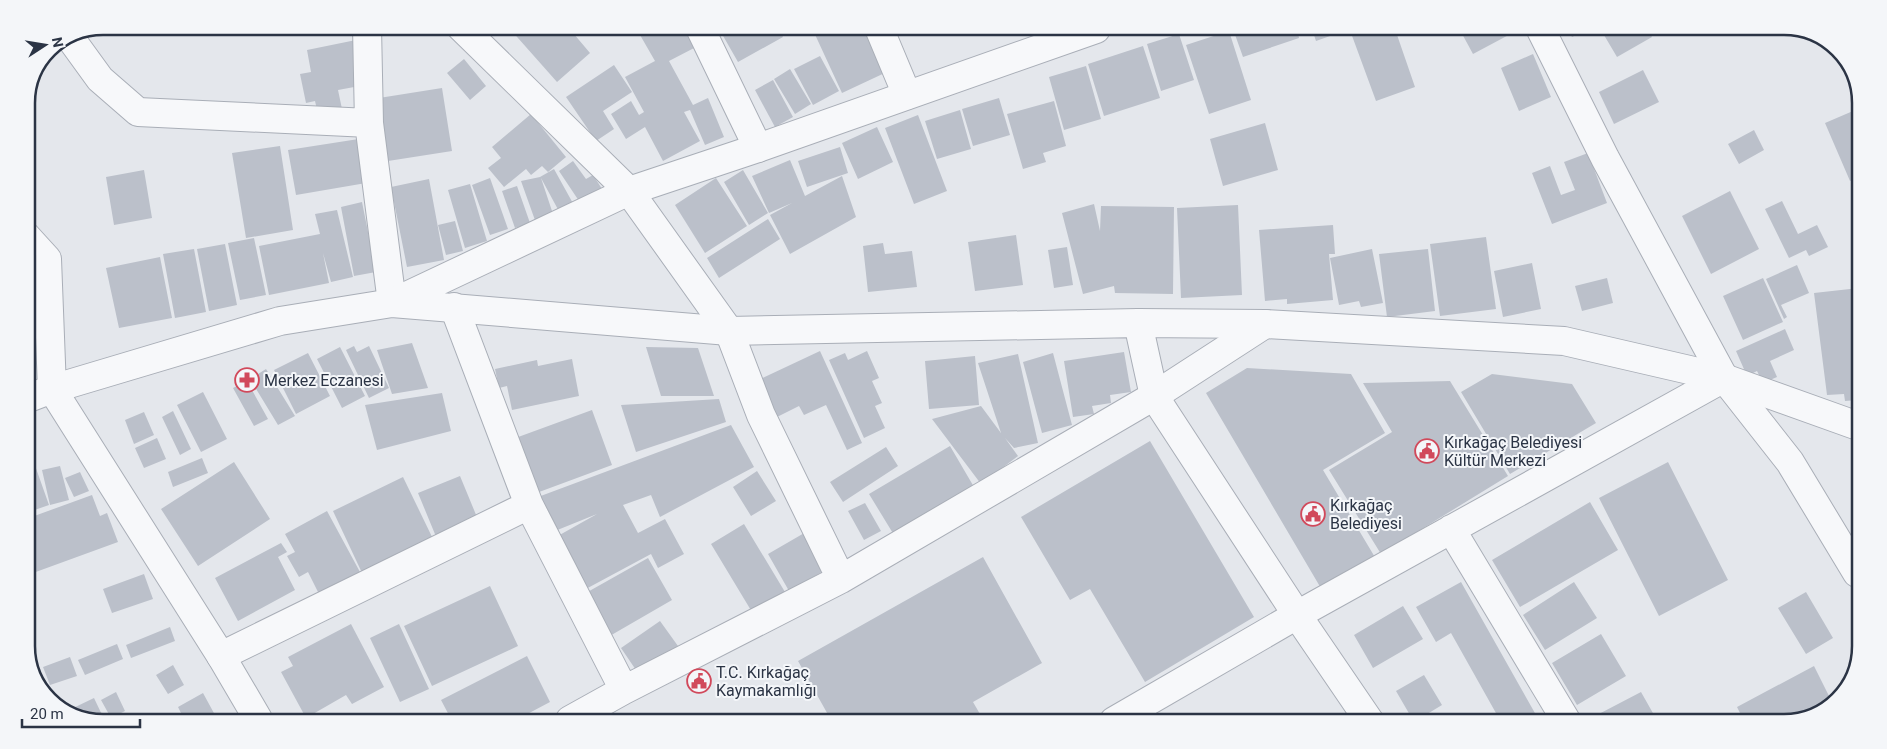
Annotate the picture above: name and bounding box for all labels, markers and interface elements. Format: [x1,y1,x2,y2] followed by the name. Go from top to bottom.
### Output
[20,20,70,70] north arrow
[49,36,67,49] text: N
[234,367,260,393] pharmacy icon: Merkez Eczanesi
[264,371,384,390] place label: Merkez Eczanesi
[1444,433,1582,470] place label: Kırkağaç Belediyesi Kültür Merkezi
[1414,438,1440,464] public building icon: Kırkağaç Belediyesi Kültür Merkezi
[1330,496,1402,533] place label: Kırkağaç Belediyesi
[1300,501,1326,527] public building icon: Kırkağaç Belediyesi
[716,663,817,700] place label: T.C. Kırkağaç Kaymakamlığı
[686,668,712,694] public building icon: T.C. Kırkağaç Kaymakamlığı
[22,696,140,728] scale bar
[30,705,64,723] text: 20 m

